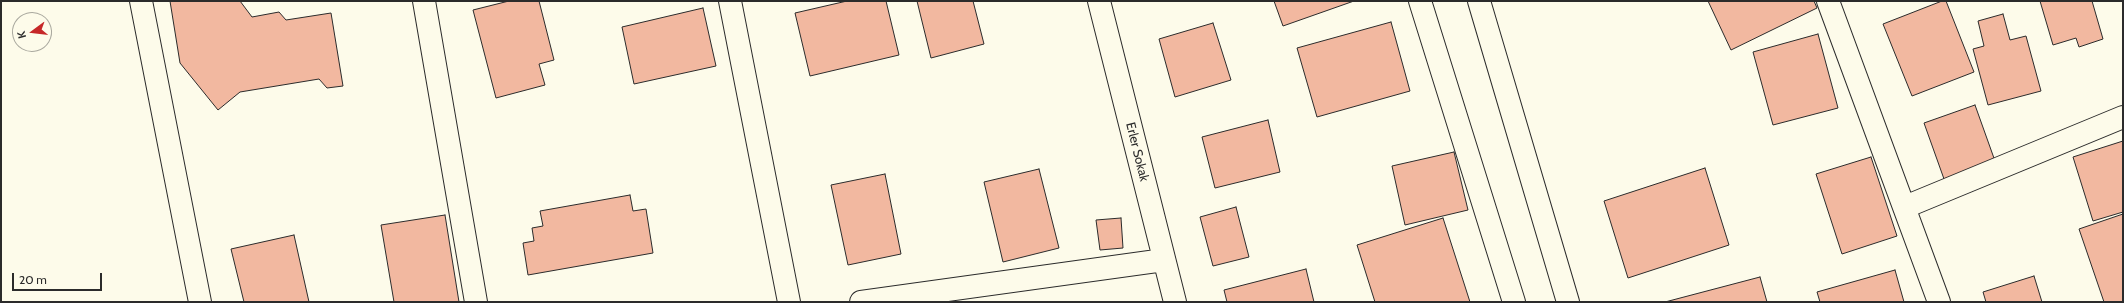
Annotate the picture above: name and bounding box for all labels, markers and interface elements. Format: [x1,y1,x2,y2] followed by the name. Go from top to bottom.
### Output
[12,12,52,52] north arrow
[14,30,29,40] text: K
[1122,121,1152,183] street label: Erler Sokak
[14,265,104,291] scale bar
[19,272,47,287] text: 20 m

